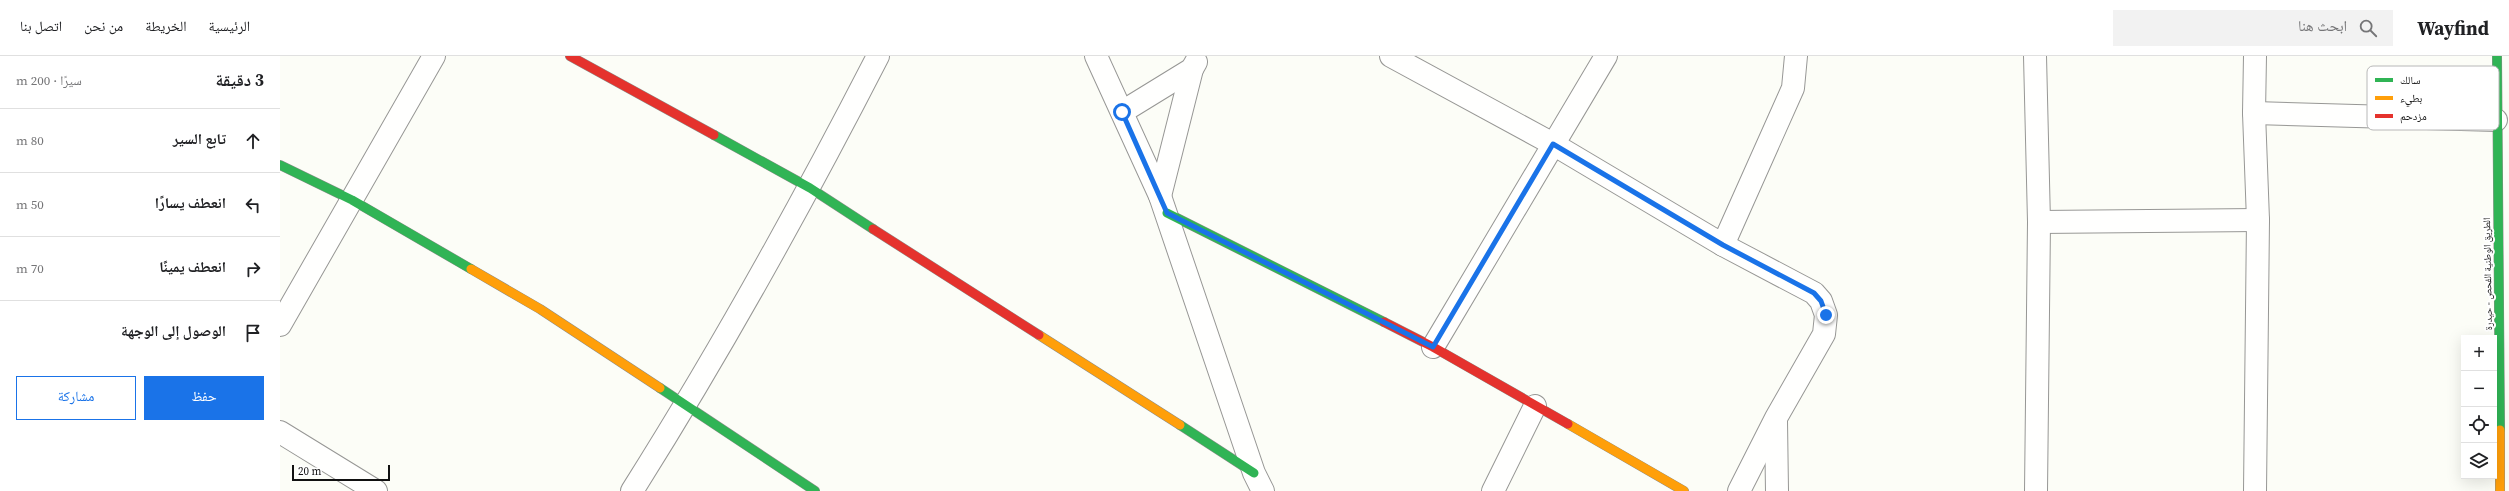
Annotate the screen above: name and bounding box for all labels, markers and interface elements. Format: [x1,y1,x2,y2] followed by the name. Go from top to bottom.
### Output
[2113,10,2393,46] search box
[2298,15,2347,36] text: ابحث هنا
[2417,15,2489,41] text: Wayfind
[20,16,62,36] text: اتصل بنا
[84,16,123,36] text: من نحن
[145,16,186,36] text: الخريطة
[208,16,250,36] text: الرئيسية
[2357,17,2379,39] icon: search
[2367,66,2499,130] legend
[215,68,264,92] text: 3 دقيقة
[16,72,82,89] text: سيرًا · 200 m
[2400,73,2420,88] text: سالك
[2400,91,2422,107] text: بطيء
[1113,103,1131,121] route start
[2400,109,2427,124] text: مزدحم
[173,128,226,149] text: تابع السير
[242,130,264,152] icon: ahead
[16,132,44,149] text: 80 m
[155,192,226,213] text: انعطف يسارًا
[242,194,264,216] icon: left
[16,196,44,213] text: 50 m
[2480,218,2495,330] street label: الطريق الوطنية الفحص - حيدرة
[159,256,226,277] text: انعطف يمينًا
[242,258,264,280] icon: right
[16,260,44,277] text: 70 m
[1817,306,1835,324] route end
[121,320,226,341] text: الوصول إلى الوجهة
[242,322,264,344] icon: arrive
[2461,335,2497,479] map controls
[2461,335,2497,371] button: +
[2461,371,2497,407] button: −
[16,376,136,420] button: مشاركة
[144,376,264,420] button: حفظ
[2461,407,2497,443] button: locate
[2461,443,2497,479] button: layers
[292,463,390,482] scale bar
[298,464,321,479] text: 20 m

